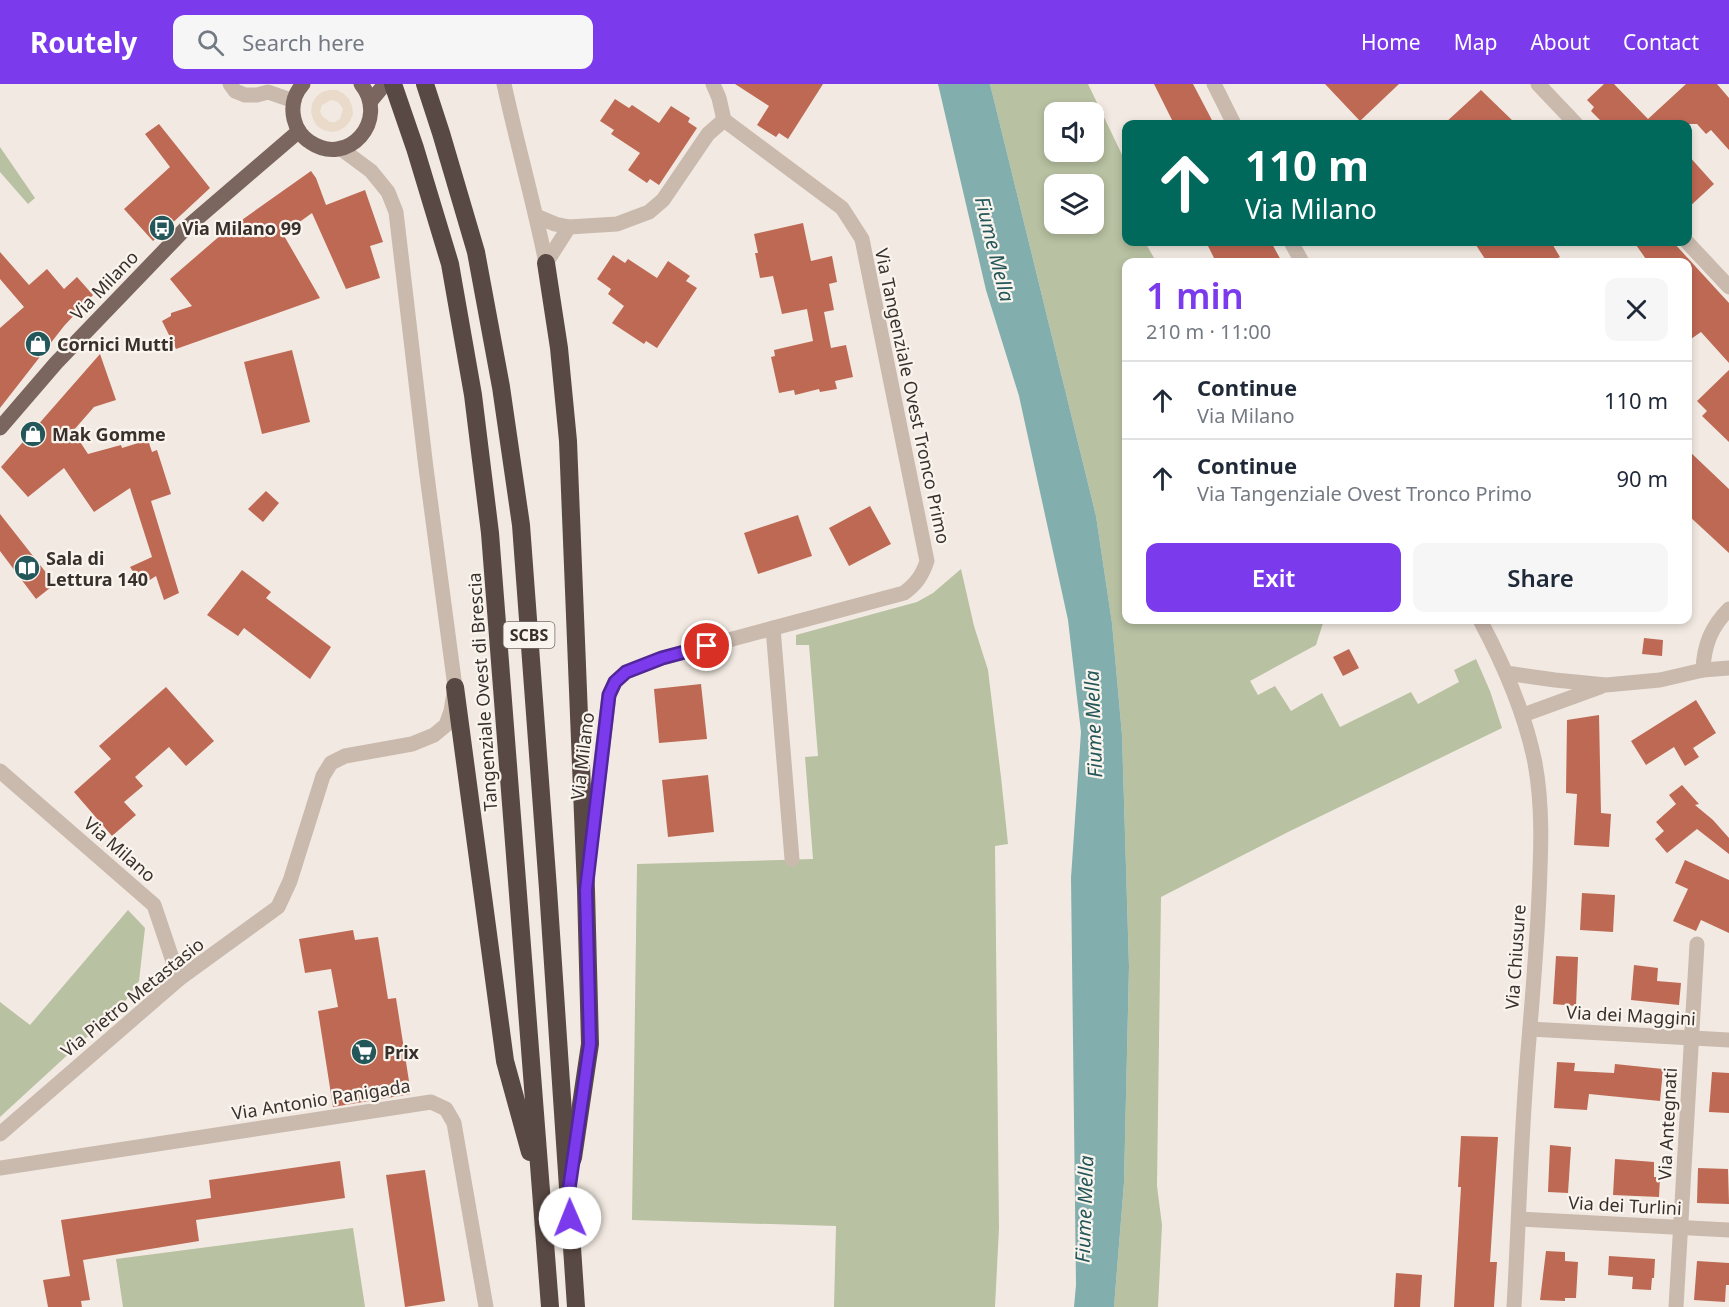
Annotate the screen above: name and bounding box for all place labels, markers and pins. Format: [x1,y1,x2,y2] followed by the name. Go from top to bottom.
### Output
[147,213,177,243] bus stop icon: Via Milano 99
[182,216,301,240] place label: Via Milano 99
[23,329,53,359] shop icon: Cornici Mutti
[57,332,174,356] place label: Cornici Mutti
[18,419,48,449] shop icon: Mak Gomme
[52,422,166,446] place label: Mak Gomme
[46,546,148,591] place label: Sala di Lettura 140
[12,553,42,583] library icon: Sala di Lettura 140
[681,620,732,671] pin
[349,1037,379,1067] supermarket icon: Prix
[384,1040,420,1064] place label: Prix

